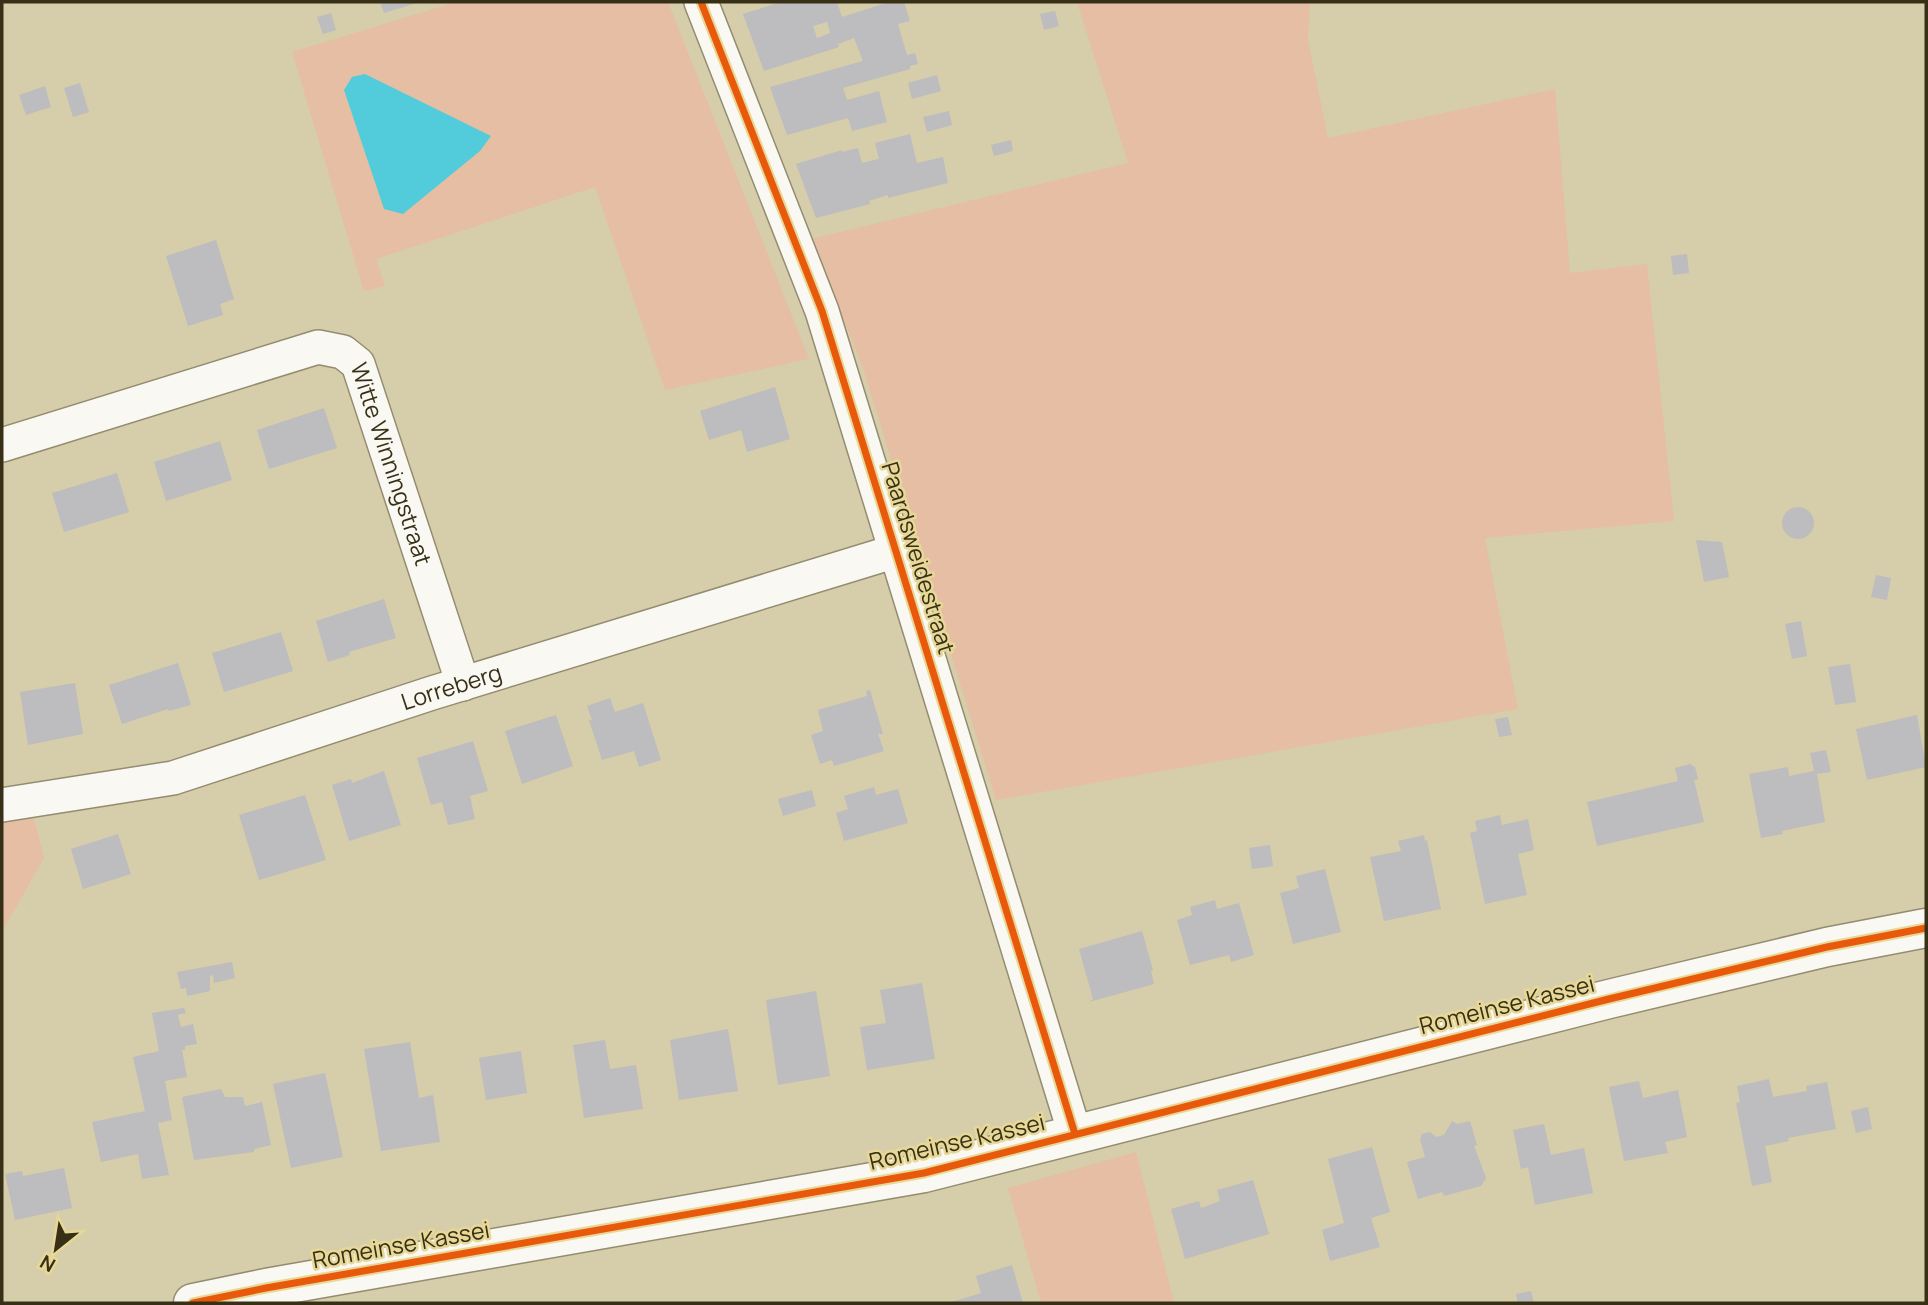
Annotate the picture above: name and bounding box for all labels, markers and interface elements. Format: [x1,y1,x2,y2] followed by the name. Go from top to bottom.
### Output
[344,358,440,570] street label: Witte Winningstraat
[875,458,963,658] street label: Paardsweidestraat
[397,656,505,717] street label: Lorreberg
[1416,967,1598,1041] street label: Romeinse Kassei
[866,1105,1048,1177] street label: Romeinse Kassei
[310,1213,492,1275] street label: Romeinse Kassei
[21,1214,91,1284] north arrow
[35,1249,60,1278] text: N

